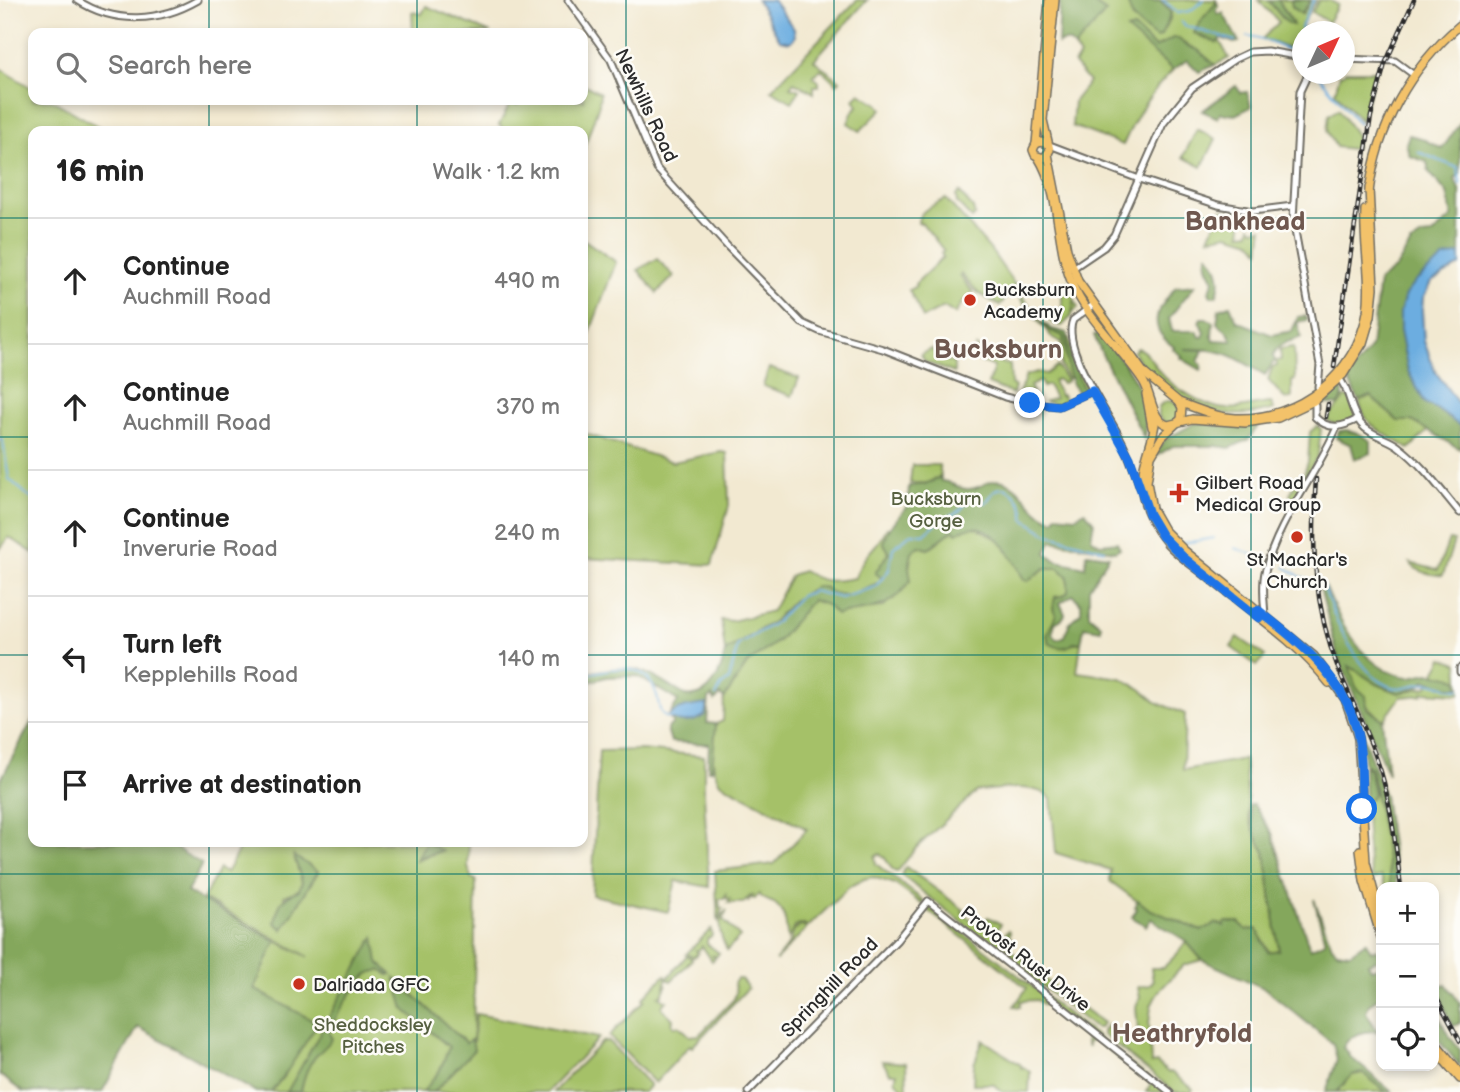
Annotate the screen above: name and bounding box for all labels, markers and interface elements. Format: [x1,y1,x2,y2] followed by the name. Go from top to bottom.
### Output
[1292,21,1355,84] north arrow
[28,28,588,105] search box
[609,45,682,166] street label: Newhills Road
[52,48,90,86] icon: search
[108,51,252,82] text: Search here
[56,154,145,190] text: 16 min
[432,158,560,186] text: Walk · 1.2 km
[1185,207,1305,238] district label: Bankhead
[123,252,230,283] text: Continue
[56,262,94,300] icon: ahead
[494,267,560,295] text: 490 m
[984,279,1075,324] place label: Bucksburn Academy
[123,283,271,311] text: Auchmill Road
[962,292,978,308] marker: Bucksburn Academy
[934,335,1062,366] district label: Bucksburn
[123,378,230,409] text: Continue
[1014,387,1045,418] route end
[56,388,94,426] icon: ahead
[496,393,560,421] text: 370 m
[123,409,271,437] text: Auchmill Road
[1195,472,1321,517] place label: Gilbert Road Medical Group
[1169,483,1189,503] marker: Gilbert Road Medical Group
[890,488,982,533] park label: Bucksburn Gorge
[123,504,230,535] text: Continue
[56,514,94,552] icon: ahead
[494,519,560,547] text: 240 m
[1289,529,1305,545] marker: St Machar's Church
[123,535,278,563] text: Inverurie Road
[1247,549,1347,594] place label: St Machar's Church
[123,630,222,661] text: Turn left
[56,640,94,678] icon: left
[498,645,560,673] text: 140 m
[123,661,298,689] text: Kepplehills Road
[56,766,94,804] icon: arrive
[123,770,362,801] text: Arrive at destination
[1346,793,1377,824] route start
[1376,882,1439,1071] map controls
[1376,882,1439,945] button: +
[956,901,1095,1017] street label: Provost Rust Drive
[777,933,884,1043] street label: Springhill Road
[1376,945,1439,1008] button: −
[313,974,430,997] place label: Dalriada GFC
[291,976,307,992] marker: Dalriada GFC
[1376,1008,1439,1071] button: locate
[314,1014,433,1059] park label: Sheddocksley Pitches
[1112,1019,1252,1050] district label: Heathryfold

